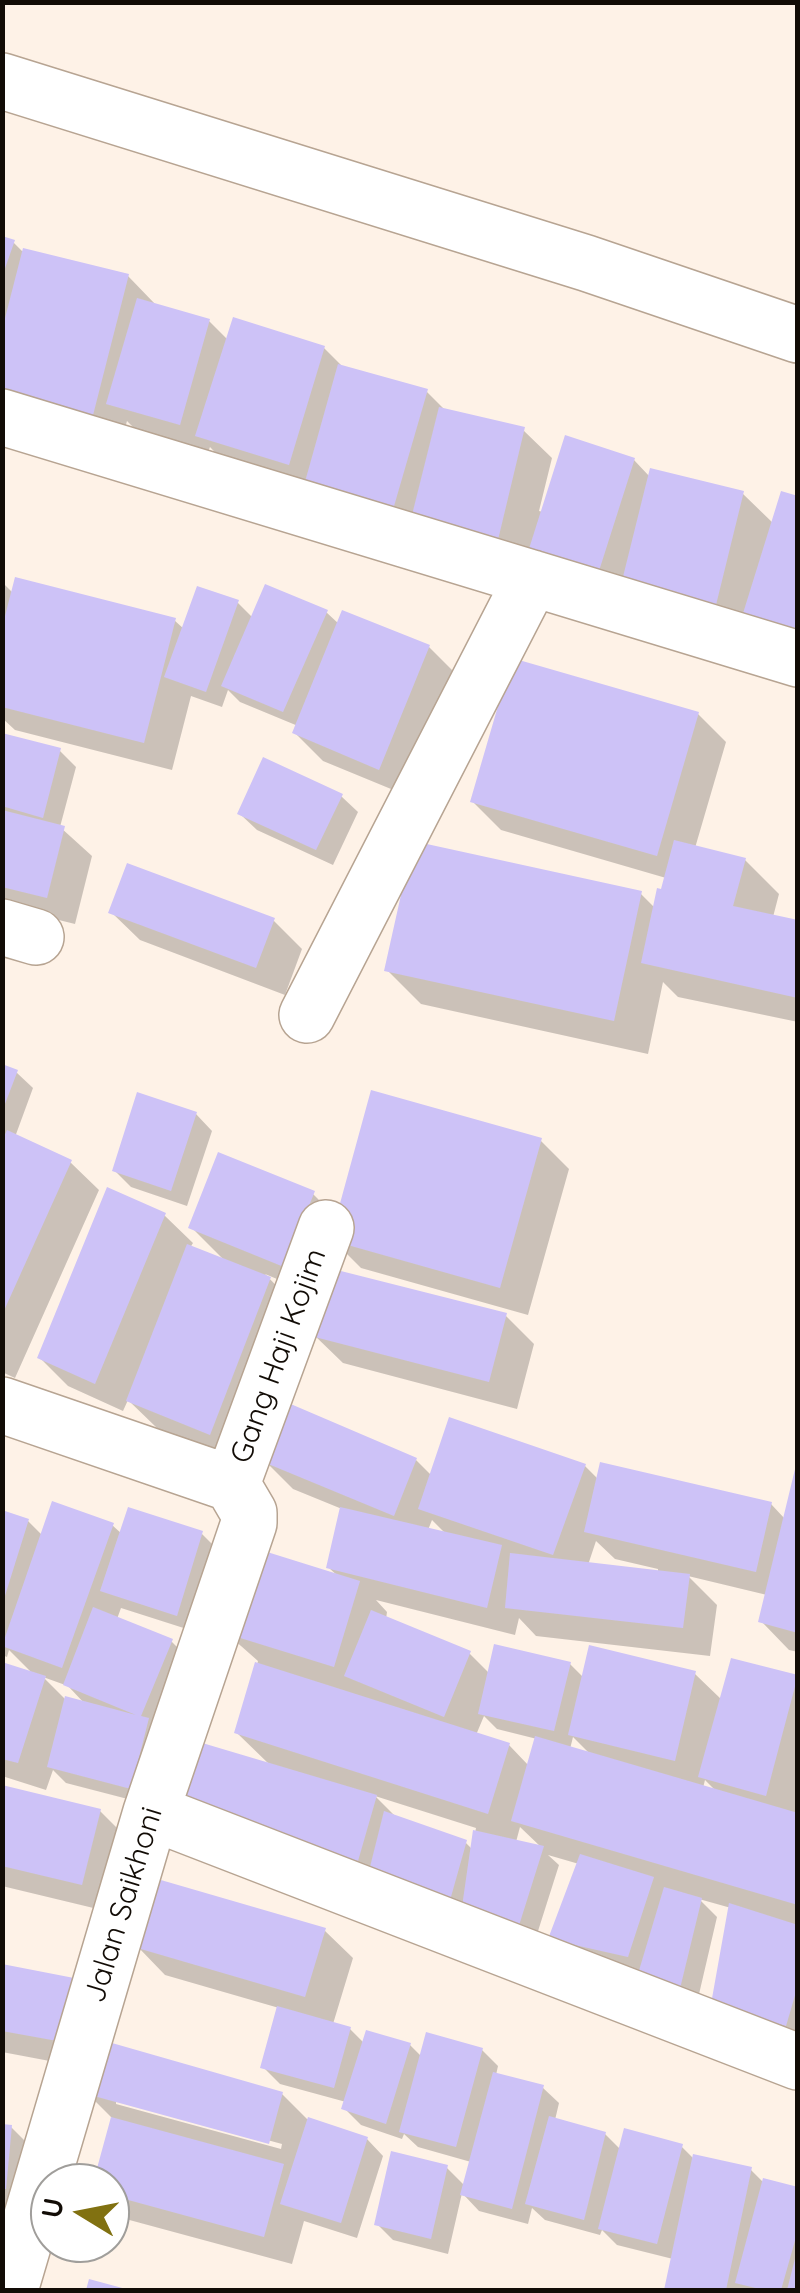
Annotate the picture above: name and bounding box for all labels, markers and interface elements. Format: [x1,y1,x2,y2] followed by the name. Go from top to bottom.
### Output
[223,1244,335,1468] street label: Gang Haji Kojim
[77,1803,171,2007] street label: Jalan Saikhoni
[30,2163,130,2263] north arrow
[33,2195,71,2221] text: U

